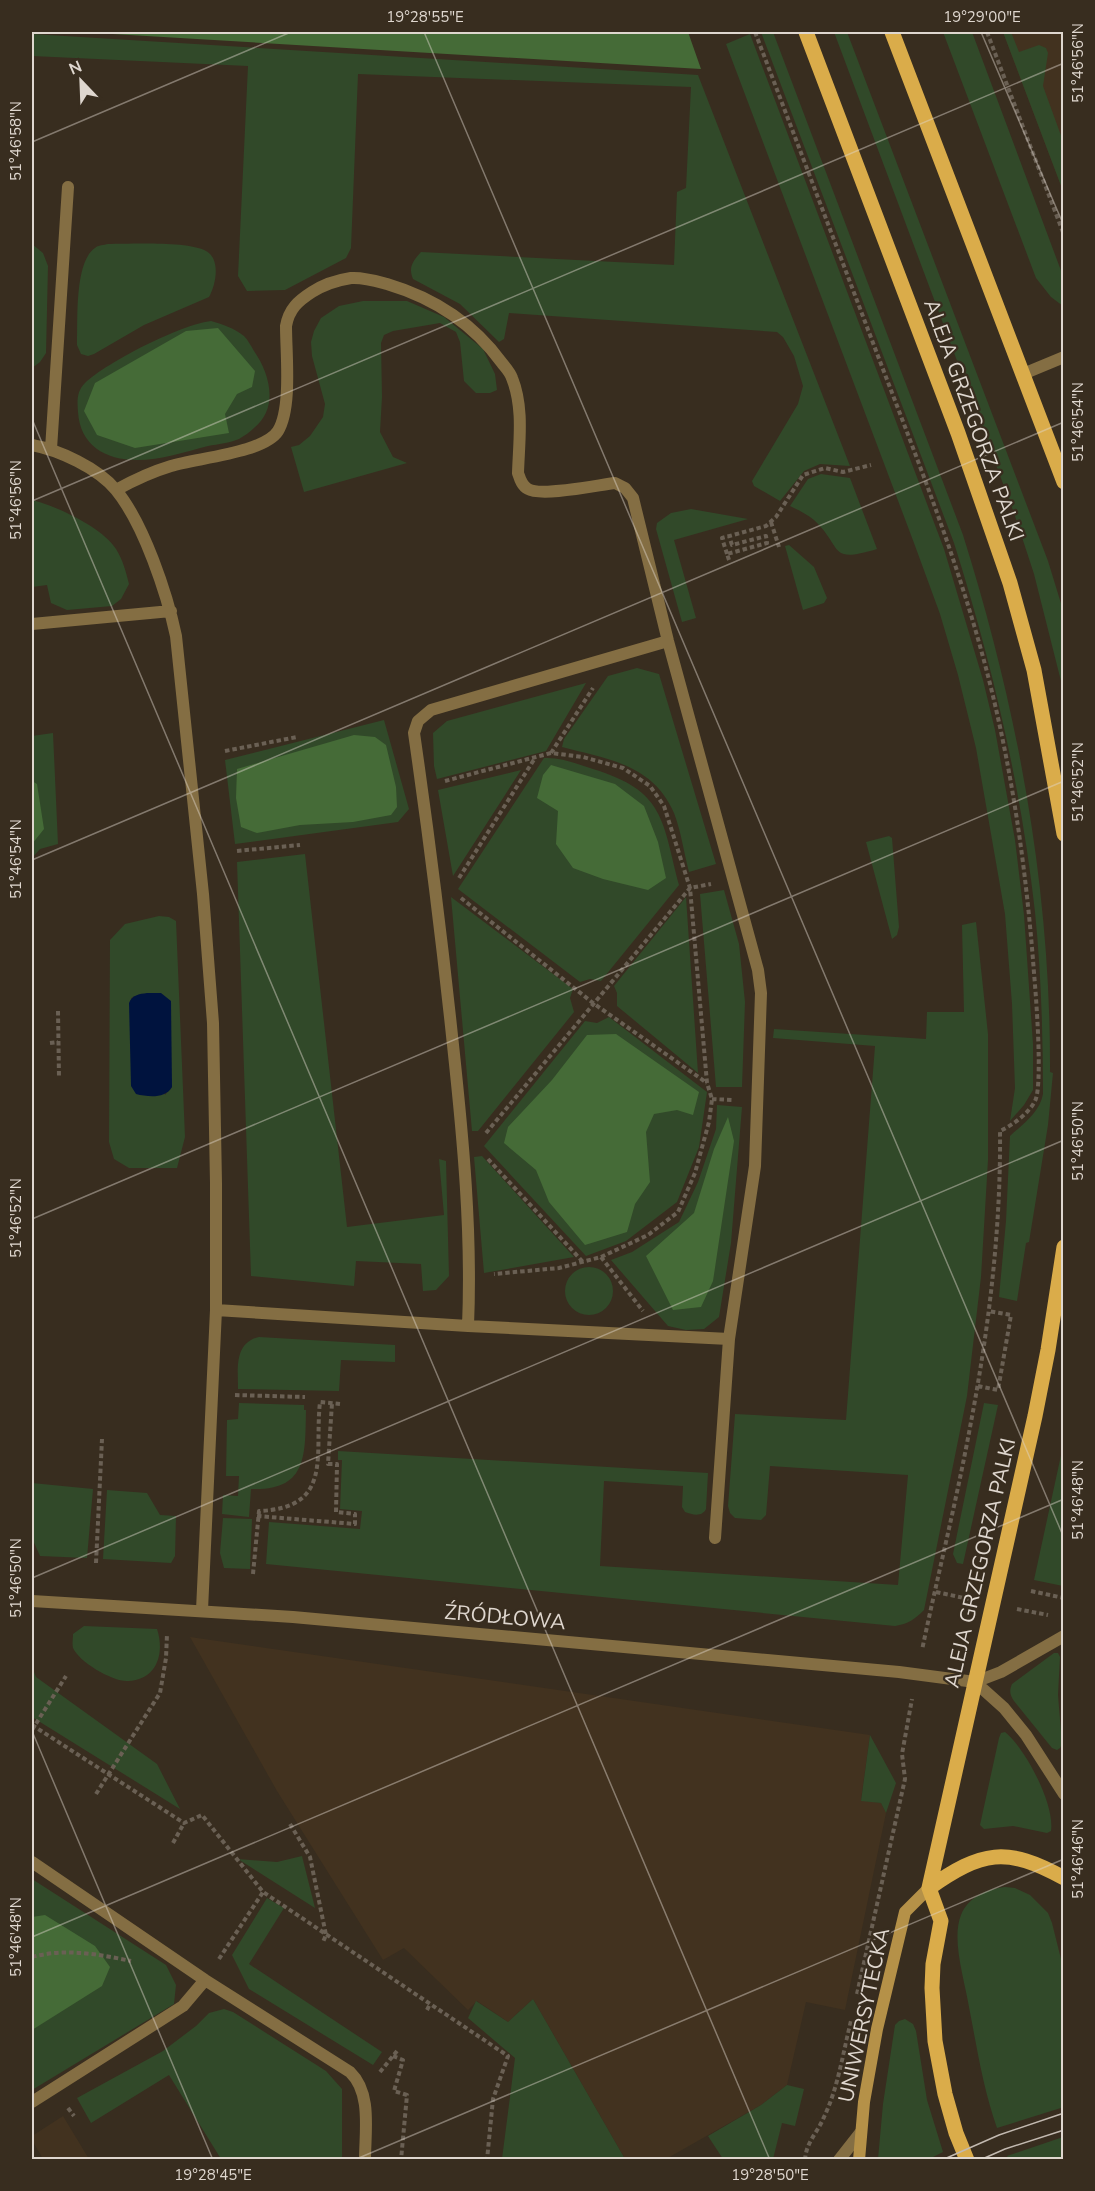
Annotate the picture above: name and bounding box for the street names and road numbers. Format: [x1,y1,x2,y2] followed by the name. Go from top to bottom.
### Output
[917,295,1031,545] street label: ALEJA GRZEGORZA PALKI
[938,1435,1022,1691] street label: ALEJA GRZEGORZA PALKI
[443,1598,567,1636] street label: ŹRÓDŁOWA
[832,1925,896,2105] street label: UNIWERSYTECKA

